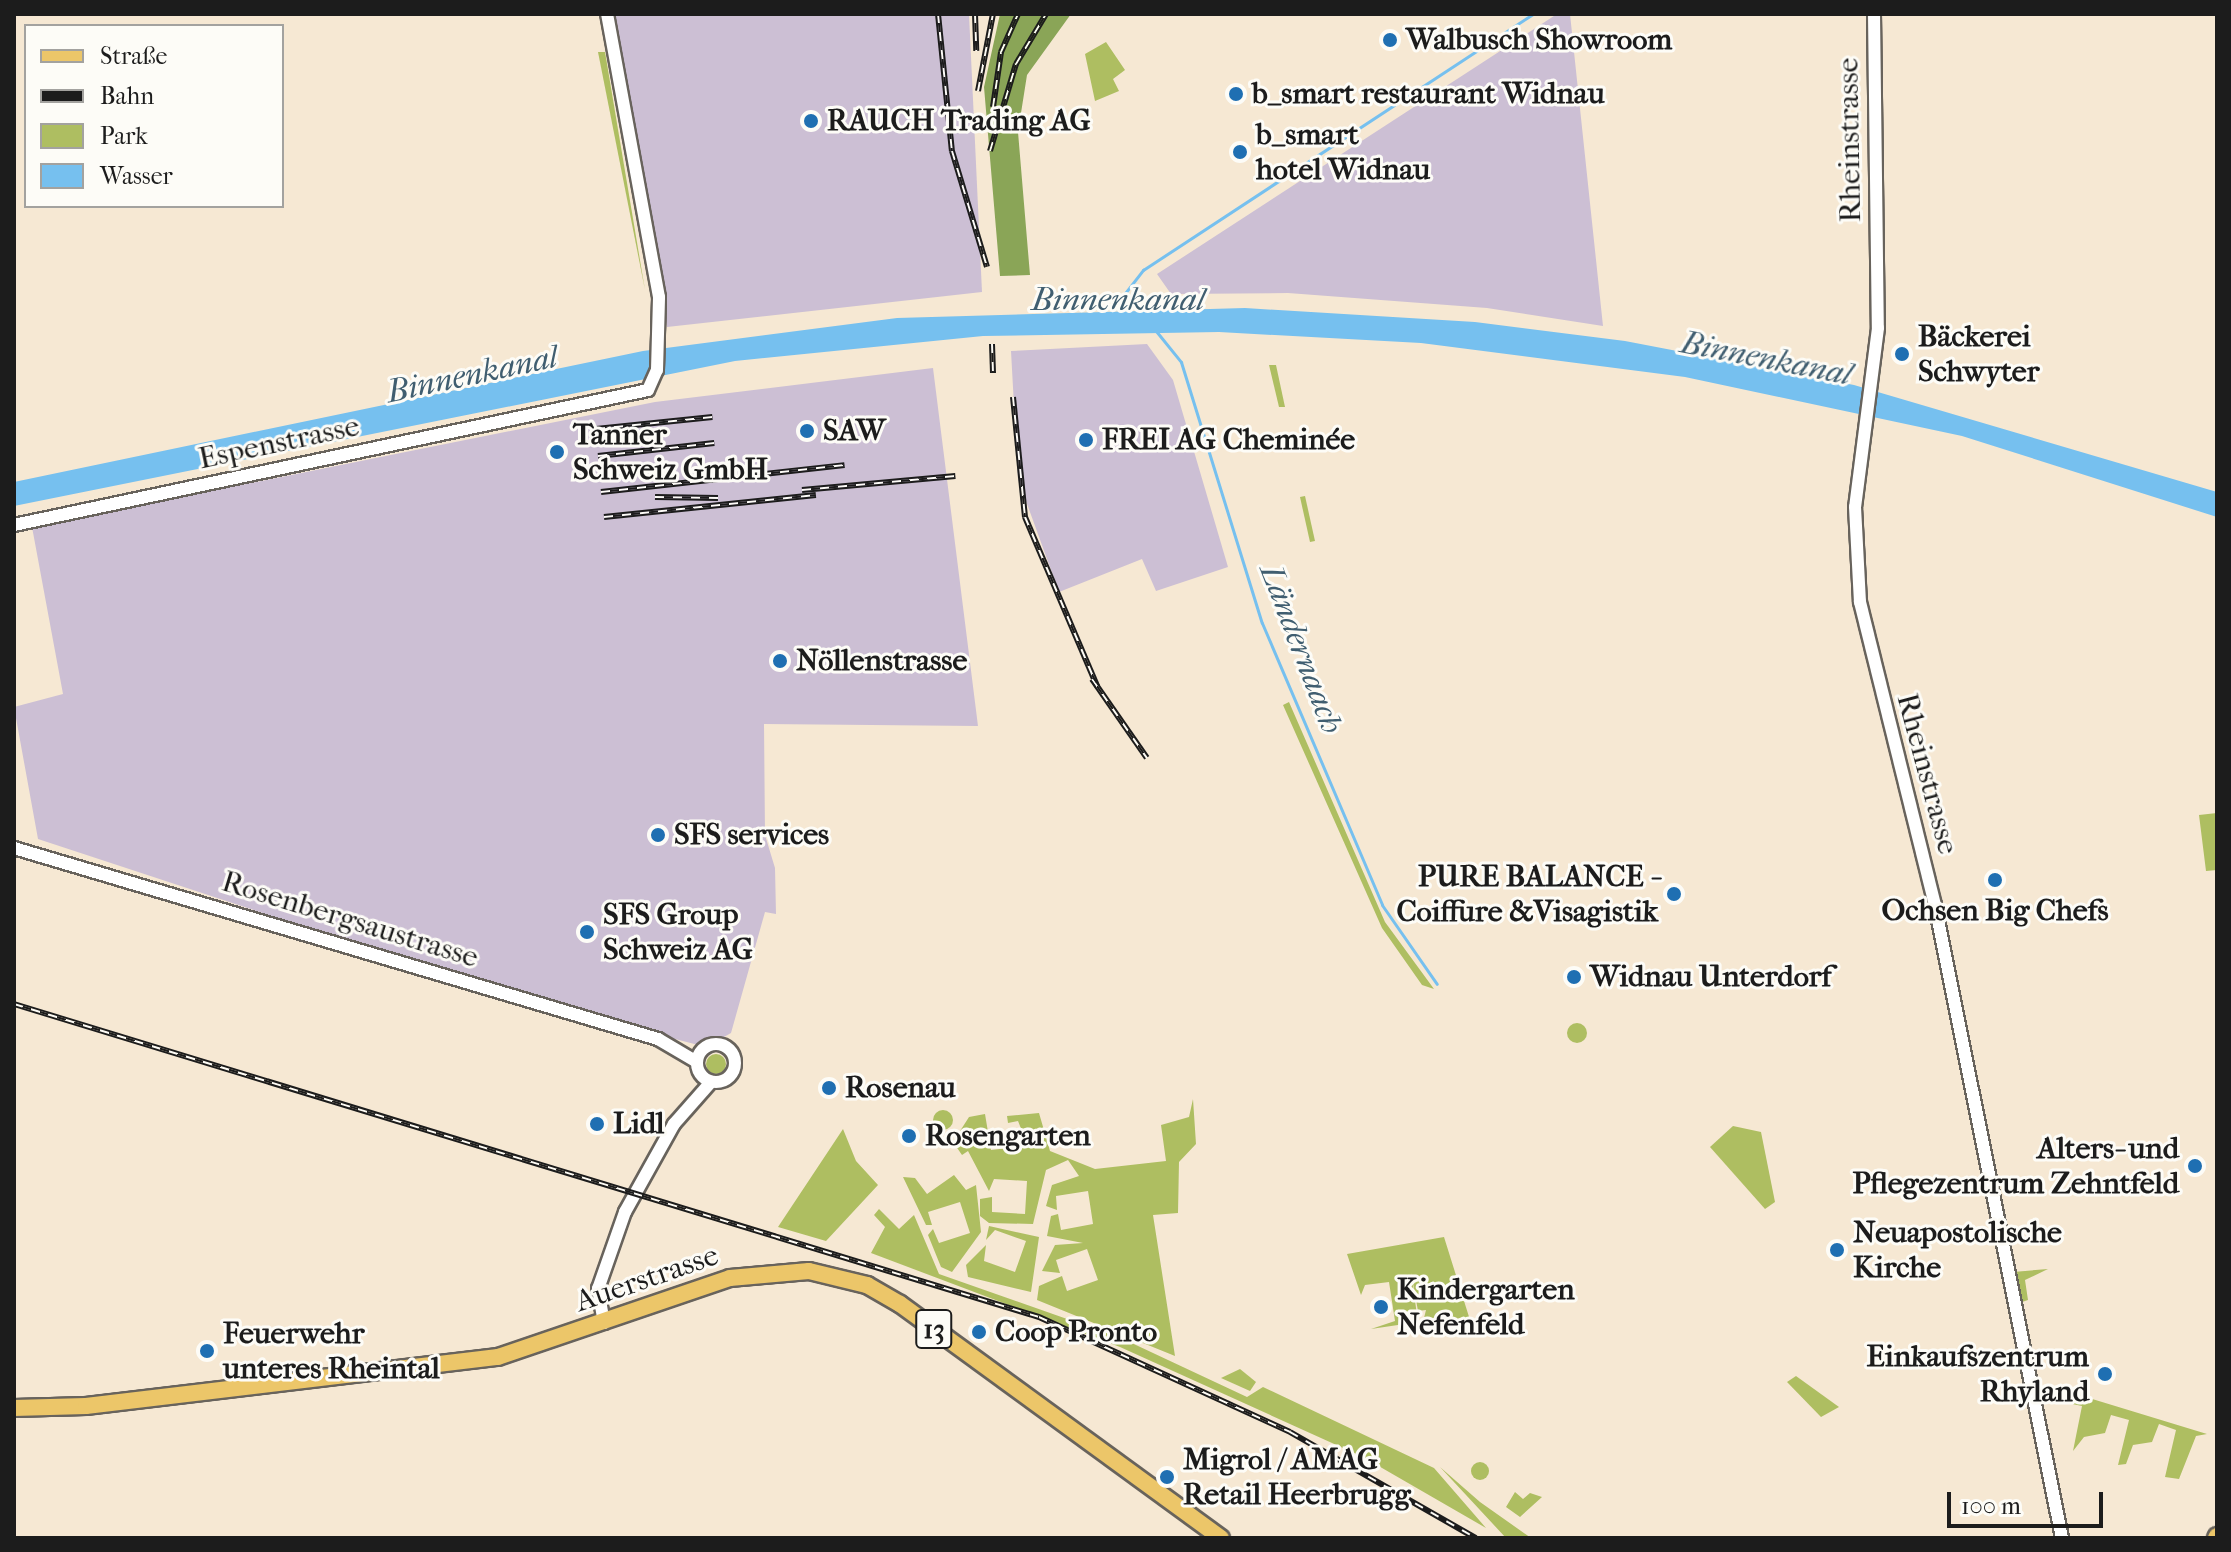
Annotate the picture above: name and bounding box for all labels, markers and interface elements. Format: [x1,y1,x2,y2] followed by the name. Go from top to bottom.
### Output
[1406,22,1672,58] place label: Walbusch Showroom
[24,24,284,208] legend
[1381,31,1399,49] marker: Walbusch Showroom
[100,42,167,70] text: Straße
[1831,57,1869,223] street label: Rheinstrasse
[1252,76,1605,112] place label: b_smart restaurant Widnau
[100,82,154,110] text: Bahn
[1227,85,1245,103] marker: b_smart restaurant Widnau
[827,103,1091,139] place label: RAUCH Trading AG
[802,112,820,130] marker: RAUCH Trading AG
[1256,117,1430,188] place label: b_smart hotel Widnau
[100,122,148,150] text: Park
[1231,143,1249,161] marker: b_smart hotel Widnau
[100,162,173,190] text: Wasser
[1031,281,1205,319] water label: Binnenkanal
[1918,319,2039,390] place label: Bäckerei Schwyter
[1677,324,1855,394] water label: Binnenkanal
[383,338,561,412] water label: Binnenkanal
[1893,345,1911,363] marker: Bäckerei Schwyter
[195,408,363,478] street label: Espenstrasse
[823,413,885,449] place label: SAW
[573,417,768,488] place label: Tanner Schweiz GmbH
[798,422,816,440] marker: SAW
[1102,422,1355,458] place label: FREI AG Cheminée
[1077,431,1095,449] marker: FREI AG Cheminée
[548,443,566,461] marker: Tanner Schweiz GmbH
[1251,559,1351,739] water label: Ländernaach
[796,643,967,679] place label: Nöllenstrasse
[771,652,789,670] marker: Nöllenstrasse
[1888,690,1966,858] street label: Rheinstrasse
[674,817,829,853] place label: SFS services
[649,826,667,844] marker: SFS services
[1396,859,1658,930] place label: PURE BALANCE - Coiffure &Visagistik
[217,864,483,976] street label: Rosenbergsaustrasse
[1986,871,2004,889] marker: Ochsen Big Chefs
[1665,885,1683,903] marker: PURE BALANCE - Coiffure &Visagistik
[1882,893,2108,929] place label: Ochsen Big Chefs
[603,897,753,968] place label: SFS Group Schweiz AG
[578,923,596,941] marker: SFS Group Schweiz AG
[1590,959,1831,995] place label: Widnau Unterdorf
[1565,968,1583,986] marker: Widnau Unterdorf
[845,1070,956,1106] place label: Rosenau
[820,1079,838,1097] marker: Rosenau
[613,1106,664,1142] place label: Lidl
[588,1115,606,1133] marker: Lidl
[925,1118,1091,1154] place label: Rosengarten
[900,1127,918,1145] marker: Rosengarten
[1852,1131,2179,1202] place label: Alters- und Pflegezentrum Zehntfeld
[2186,1157,2204,1175] marker: Alters- und Pflegezentrum Zehntfeld
[1853,1215,2062,1286] place label: Neuapostolische Kirche
[571,1238,723,1320] street label: Auerstrasse
[1828,1241,1846,1259] marker: Neuapostolische Kirche
[1397,1272,1575,1342] place label: Kindergarten Nefenfeld
[1372,1298,1390,1316] marker: Kindergarten Nefenfeld
[914,1305,954,1353] road number: 13
[995,1314,1157,1350] place label: Coop Pronto
[223,1316,440,1386] place label: Feuerwehr unteres Rheintal
[970,1323,988,1341] marker: Coop Pronto
[1867,1339,2089,1410] place label: Einkaufszentrum Rhyland
[198,1342,216,1360] marker: Feuerwehr unteres Rheintal
[2096,1365,2114,1383] marker: Einkaufszentrum Rhyland
[1183,1442,1411,1512] place label: Migrol / AMAG Retail Heerbrugg
[1158,1468,1176,1486] marker: Migrol / AMAG Retail Heerbrugg
[1951,1476,2107,1526] scale bar
[1961,1492,2021,1520] text: 100 m

